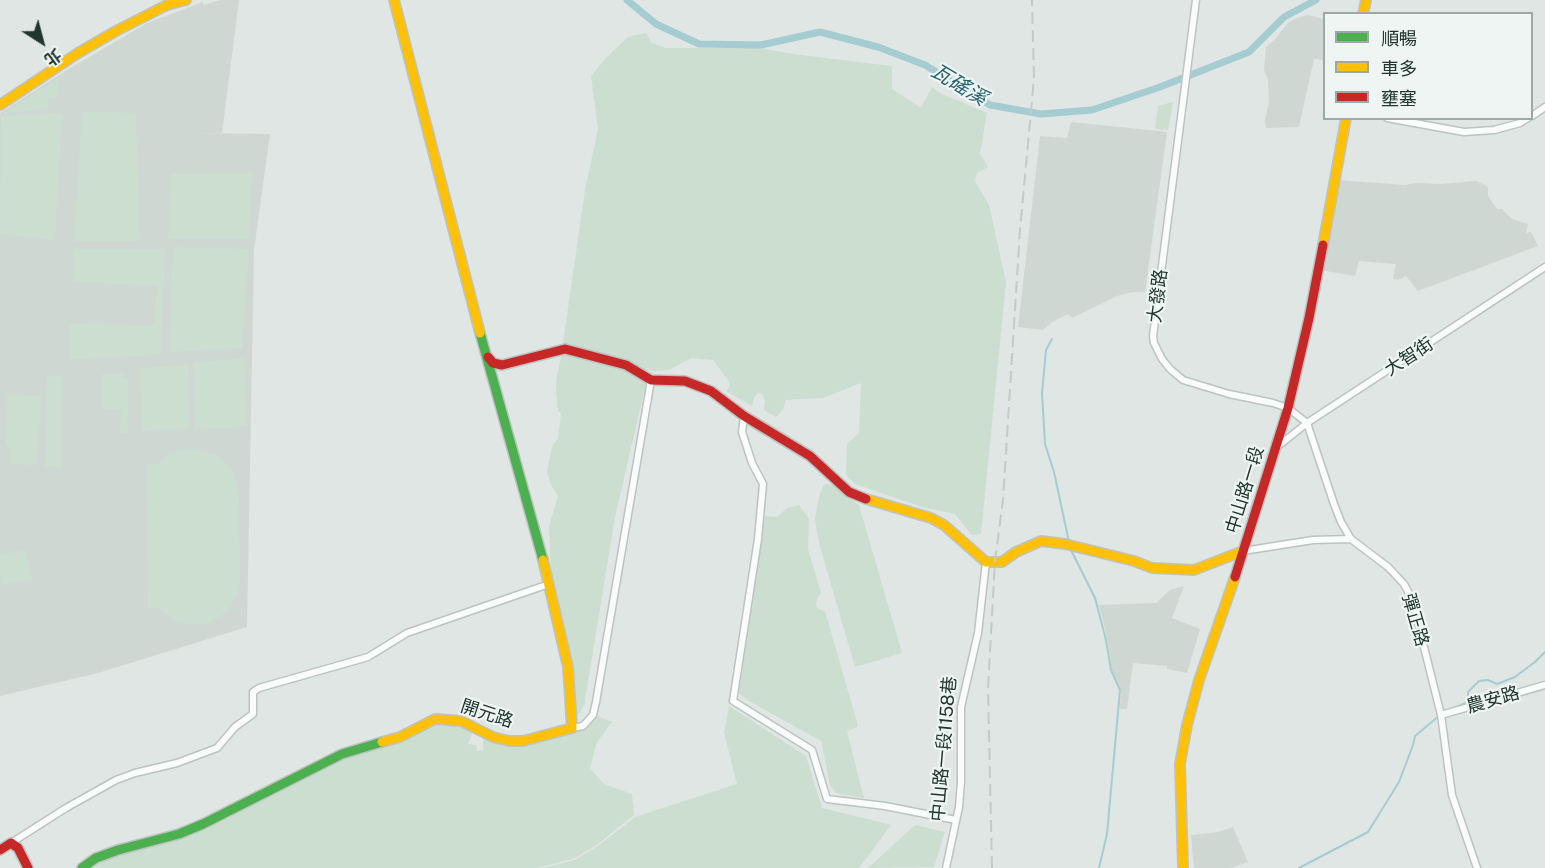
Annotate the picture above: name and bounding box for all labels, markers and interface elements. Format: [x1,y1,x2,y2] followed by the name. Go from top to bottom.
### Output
[12,12,72,72] north arrow
[1323,12,1533,120] legend
[1381,28,1417,49] text: 順暢
[41,45,65,69] text: 北
[1381,58,1417,79] text: 車多
[927,59,991,111] water label: 瓦磘溪
[1381,88,1417,109] text: 壅塞
[1144,268,1172,324] street label: 大發路
[1380,333,1438,381] street label: 大智街
[1222,444,1268,536] street label: 中山路一段
[1397,591,1433,649] street label: 彈正路
[927,675,961,823] street label: 中山路一段1158巷
[1464,682,1522,718] street label: 農安路
[458,695,516,733] street label: 開元路

